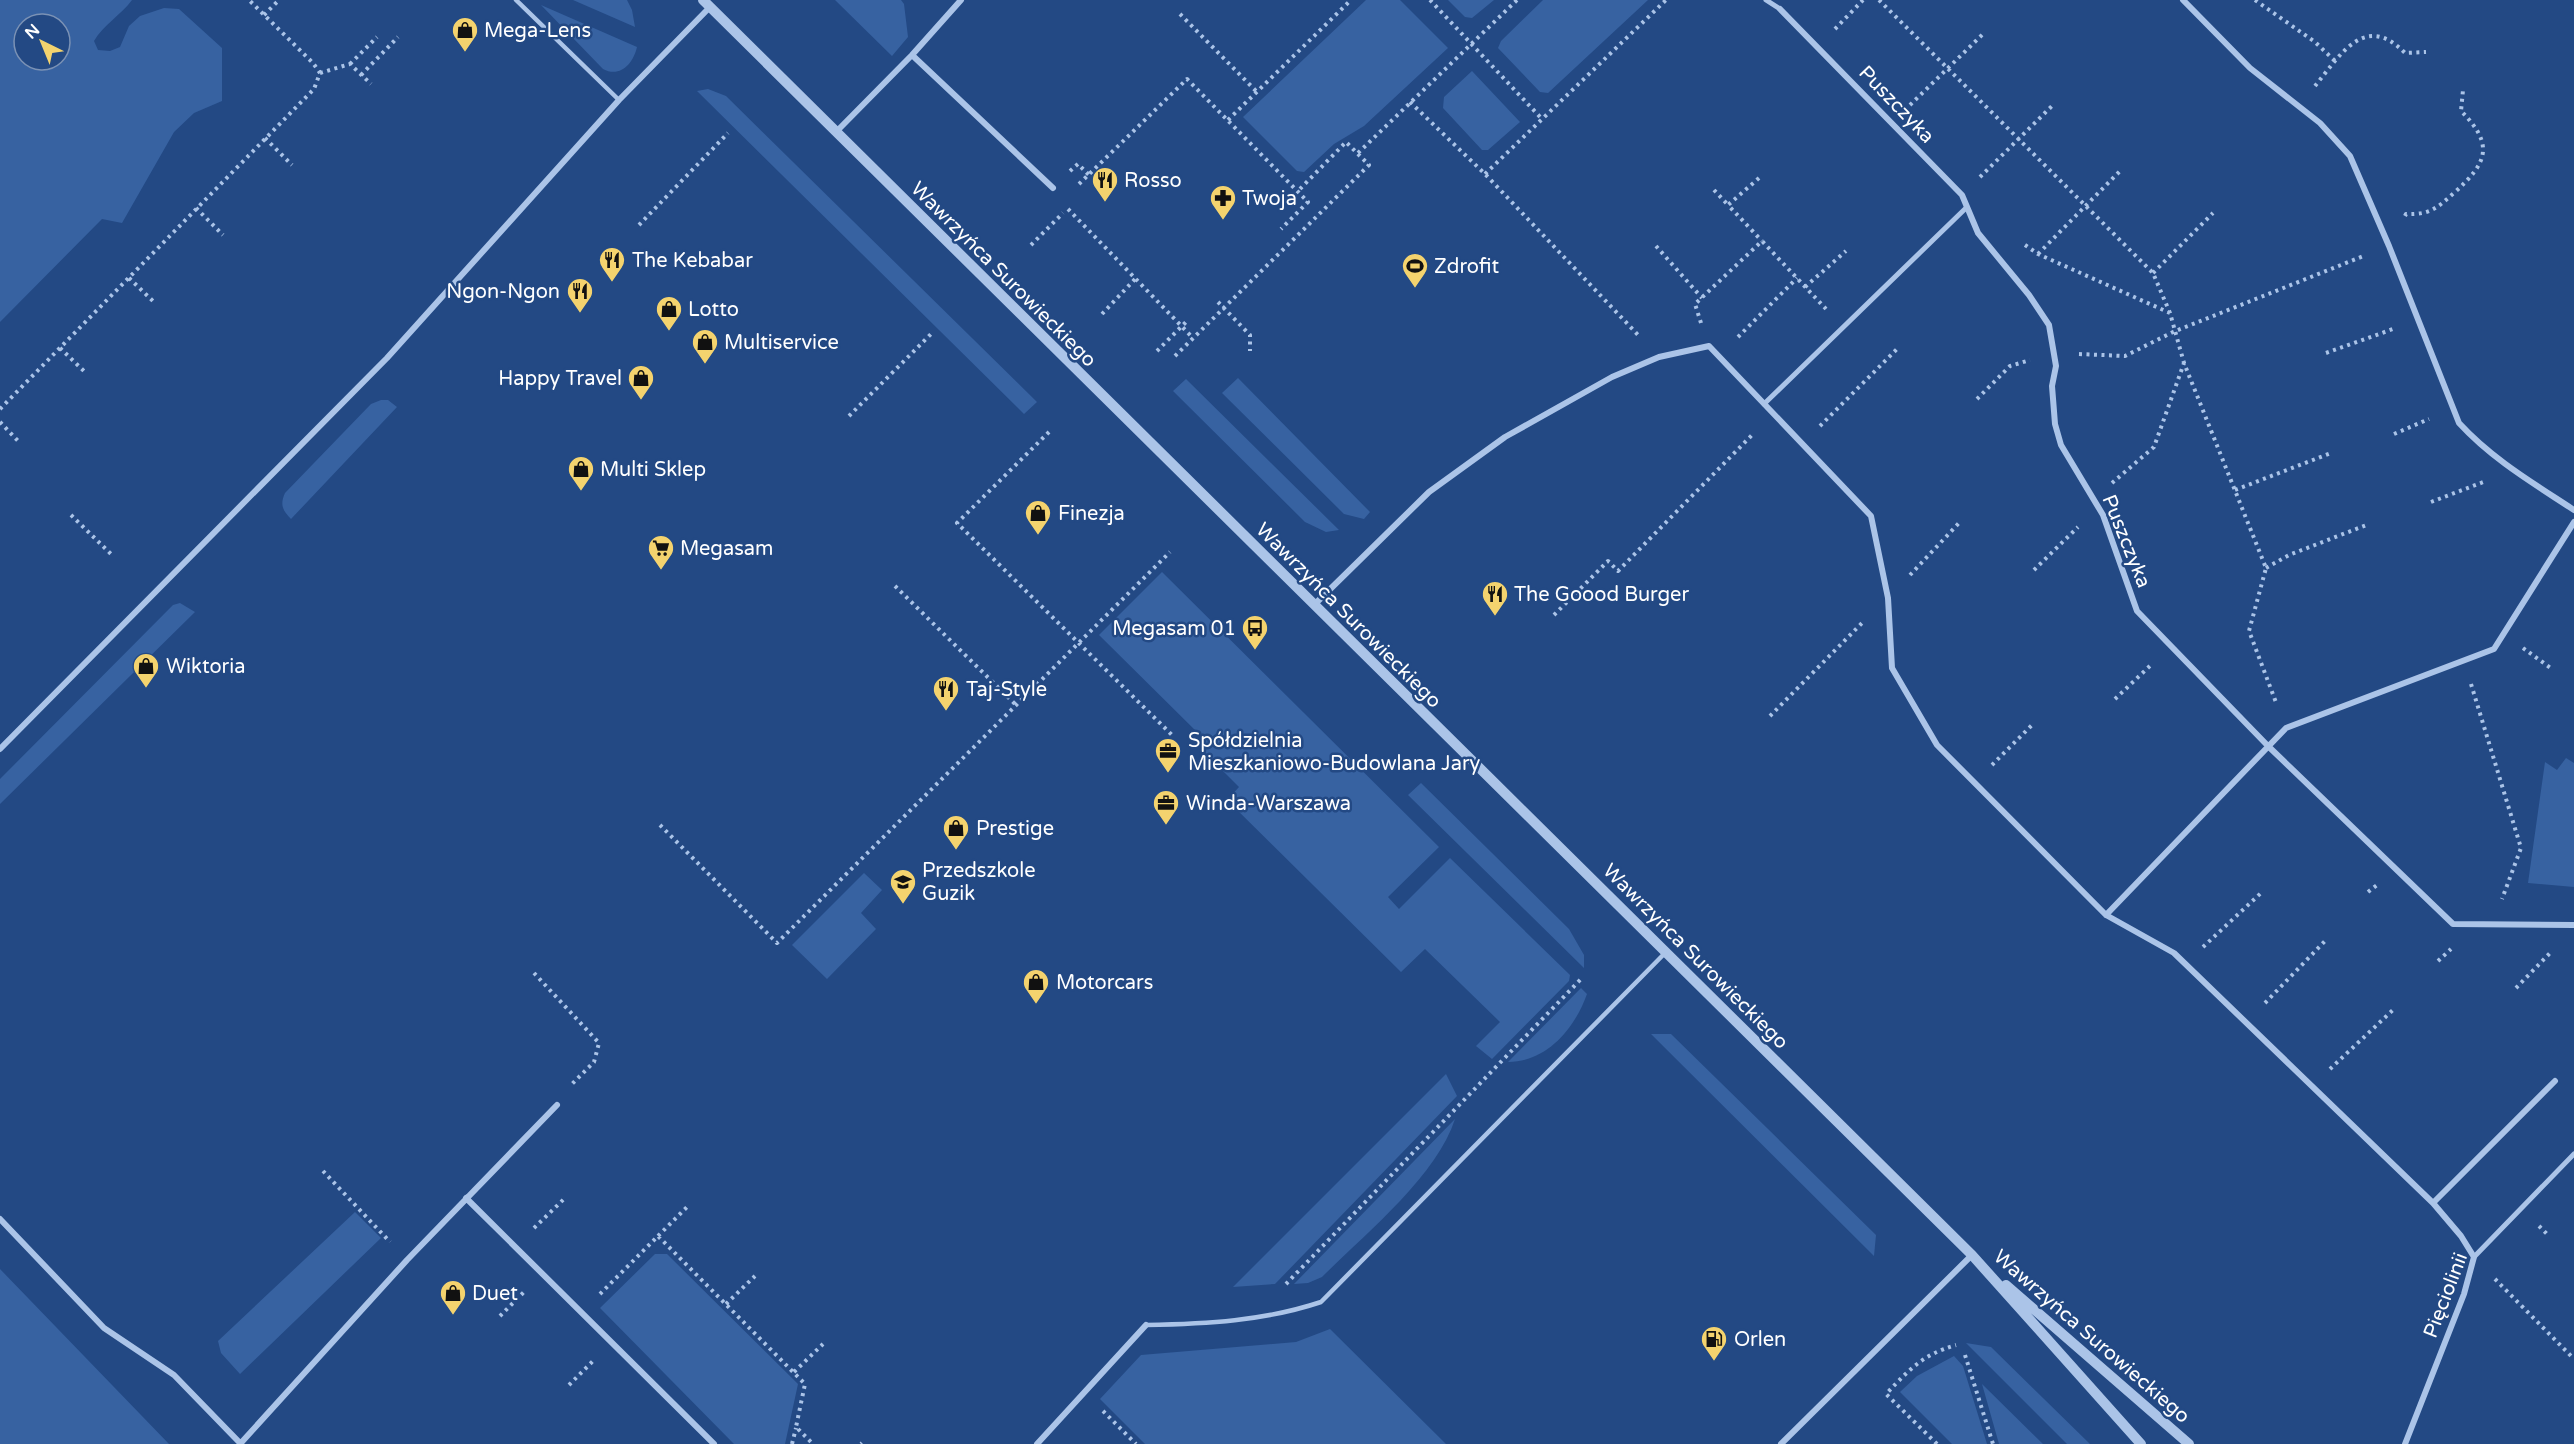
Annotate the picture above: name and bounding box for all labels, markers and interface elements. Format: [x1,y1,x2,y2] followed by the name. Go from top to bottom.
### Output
[12,12,72,72] north arrow
[450,15,480,53] shop icon: Mega-Lens
[484,19,591,43] place label: Mega-Lens
[21,20,44,43] text: N
[1853,61,1939,148] street label: Puszczyka
[1090,165,1120,203] restaurant icon: Rosso
[1124,169,1182,193] place label: Rosso
[906,177,1101,372] street label: Wawrzyńca Surowieckiego
[1208,183,1238,221] pharmacy icon: Twoja
[1242,187,1297,211] place label: Twoja
[597,245,627,283] restaurant icon: The Kebabar
[632,249,753,273] place label: The Kebabar
[1400,251,1430,289] sports icon: Zdrofit
[1434,255,1500,279] place label: Zdrofit
[565,276,595,314] restaurant icon: Ngon-Ngon
[446,280,560,304] place label: Ngon-Ngon
[654,294,684,332] shop icon: Lotto
[688,298,739,322] place label: Lotto
[690,327,720,365] shop icon: Multiservice
[724,331,839,355] place label: Multiservice
[626,363,656,401] shop icon: Happy Travel
[498,367,622,391] place label: Happy Travel
[566,454,596,492] shop icon: Multi Sklep
[600,458,706,482] place label: Multi Sklep
[2097,491,2156,591] street label: Puszczyka
[1023,498,1053,536] shop icon: Finezja
[1058,502,1125,526] place label: Finezja
[1251,518,1446,713] street label: Wawrzyńca Surowieckiego
[646,533,676,571] supermarket icon: Megasam
[680,537,773,561] place label: Megasam
[1480,579,1510,617] restaurant icon: The Goood Burger
[1514,583,1689,607] place label: The Goood Burger
[1240,613,1270,651] bus stop icon: Megasam 01
[1112,617,1236,641] place label: Megasam 01
[131,651,161,689] shop icon: Wiktoria
[166,655,245,679] place label: Wiktoria
[931,674,961,712] restaurant icon: Taj-Style
[966,678,1047,702] place label: Taj-Style
[1188,729,1481,776] place label: Spółdzielnia Mieszkaniowo-Budowlana Jary
[1153,736,1183,774] office icon: Spółdzielnia Mieszkaniowo-Budowlana Jary
[1151,788,1181,826] office icon: Winda-Warszawa
[1186,792,1351,816] place label: Winda-Warszawa
[941,813,971,851] shop icon: Prestige
[976,817,1054,841] place label: Prestige
[922,859,1036,906] place label: Przedszkole Guzik
[1598,859,1793,1054] street label: Wawrzyńca Surowieckiego
[888,867,918,905] school or university icon: Przedszkole Guzik
[1021,967,1051,1005] shop icon: Motorcars
[1056,971,1153,995] place label: Motorcars
[1988,1245,2194,1429] street label: Wawrzyńca Surowieckiego
[2419,1249,2473,1341] street label: Pięciolinii
[438,1278,468,1316] shop icon: Duet
[472,1282,518,1306] place label: Duet
[1699,1324,1729,1362] fuel station icon: Orlen
[1734,1328,1786,1352] place label: Orlen

